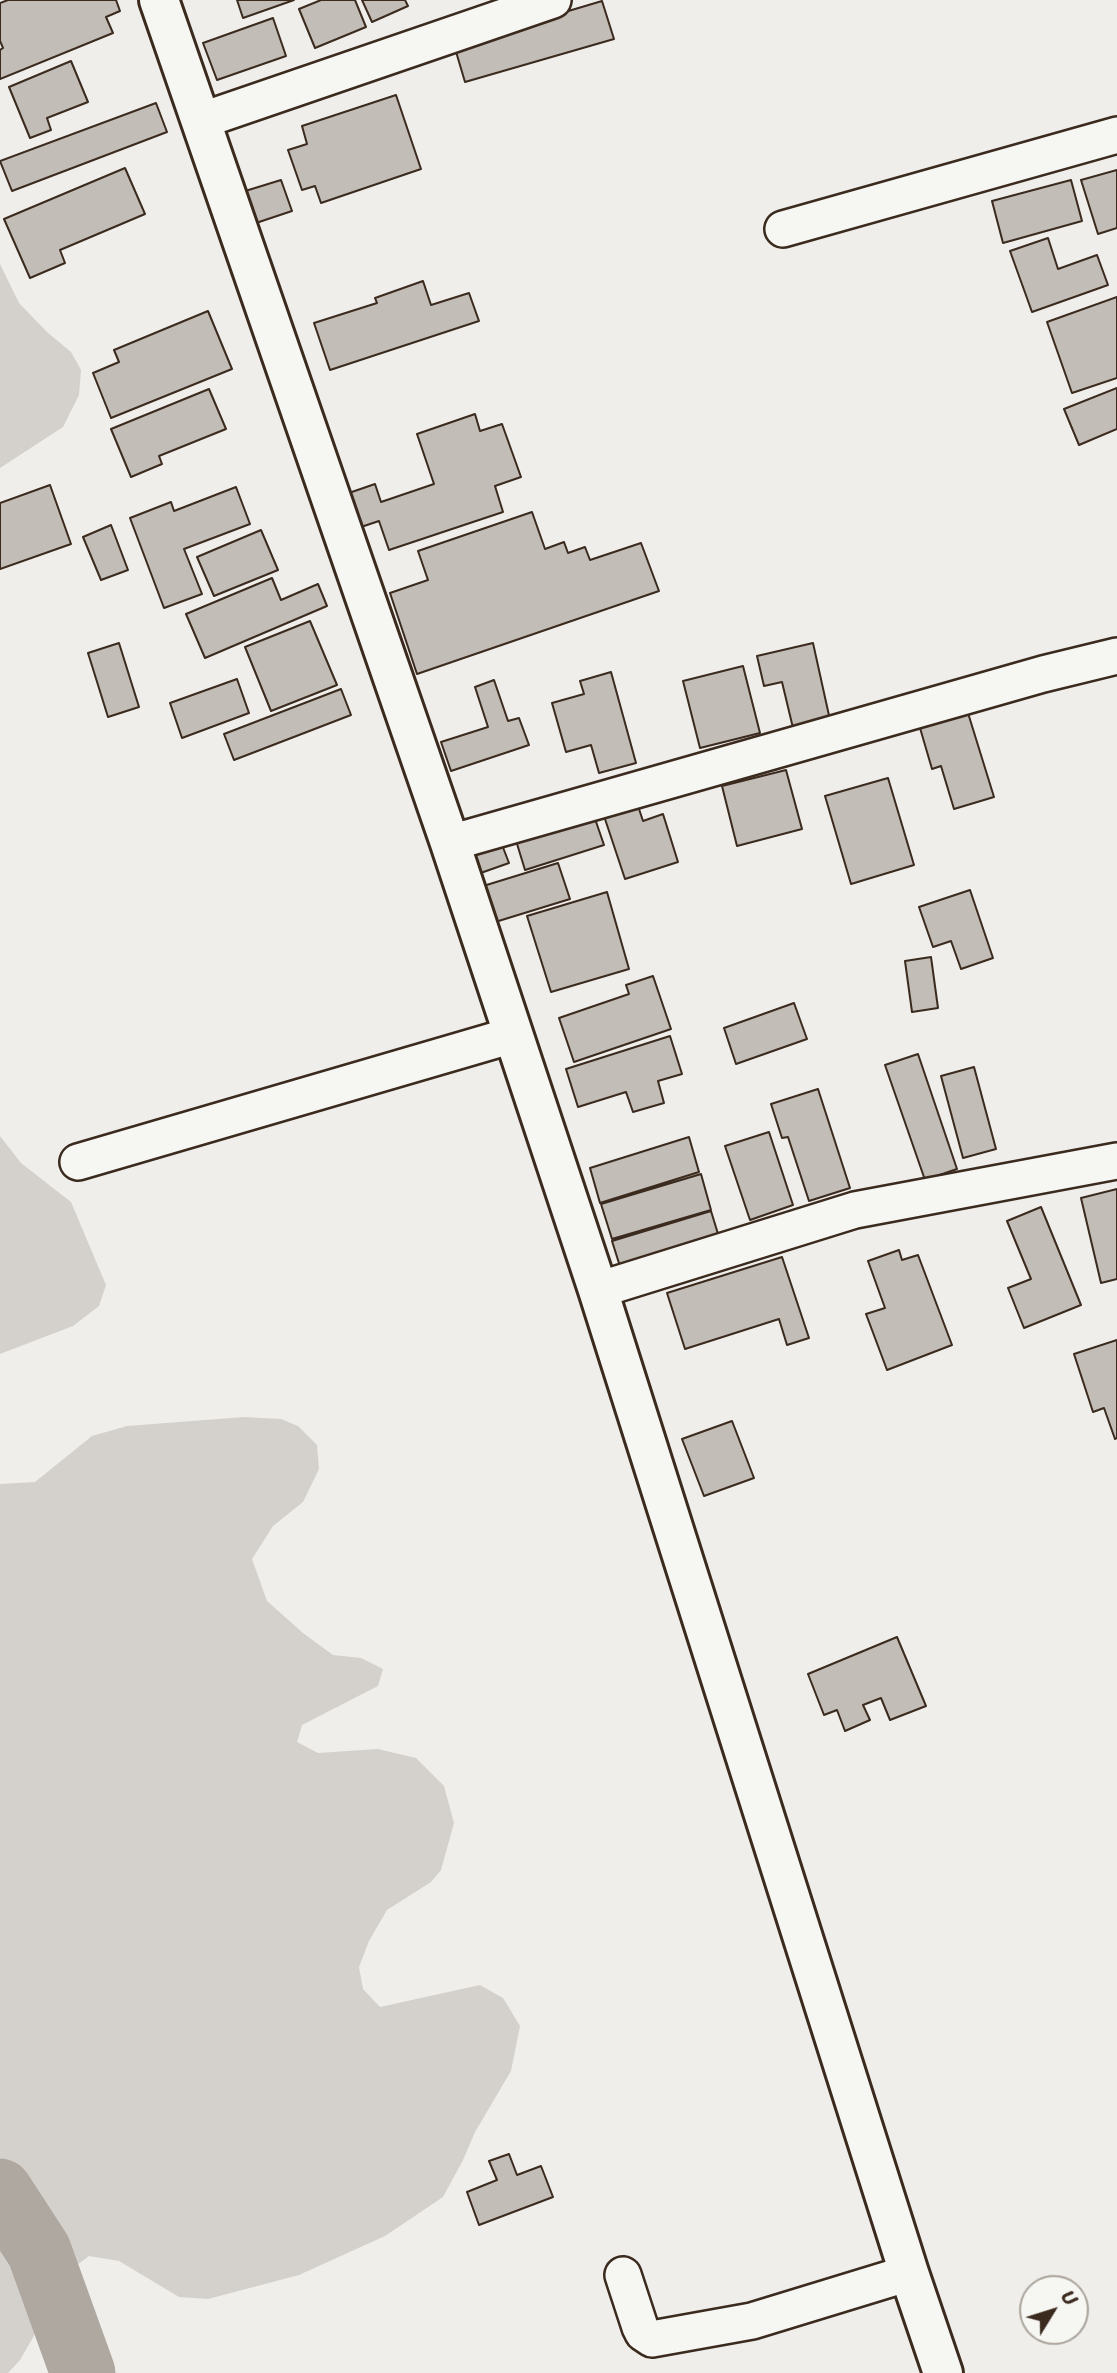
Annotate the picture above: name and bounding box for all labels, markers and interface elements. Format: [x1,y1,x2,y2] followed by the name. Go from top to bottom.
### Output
[1019,2275,1089,2345] north arrow
[1052,2283,1086,2313] text: U

